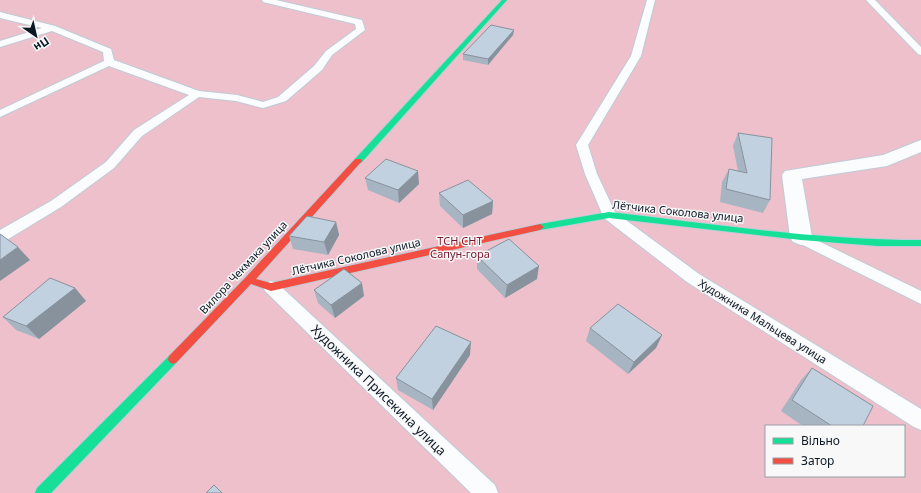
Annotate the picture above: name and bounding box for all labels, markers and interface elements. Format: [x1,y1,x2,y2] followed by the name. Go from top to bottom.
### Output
[16,16,56,56] north arrow
[31,34,53,55] text: Пн
[612,197,744,225] street label: Лётчика Соколова улица
[196,217,290,317] street label: Вилора Чекмака улица
[430,233,490,261] park label: ТСН СНТ Сапун-гора
[290,234,422,278] street label: Лётчика Соколова улица
[696,275,830,367] street label: Художника Мальцева улица
[308,321,450,459] street label: Художника Присекина улица
[765,425,905,477] legend
[801,432,840,449] text: Вільно
[801,452,834,469] text: Затор

